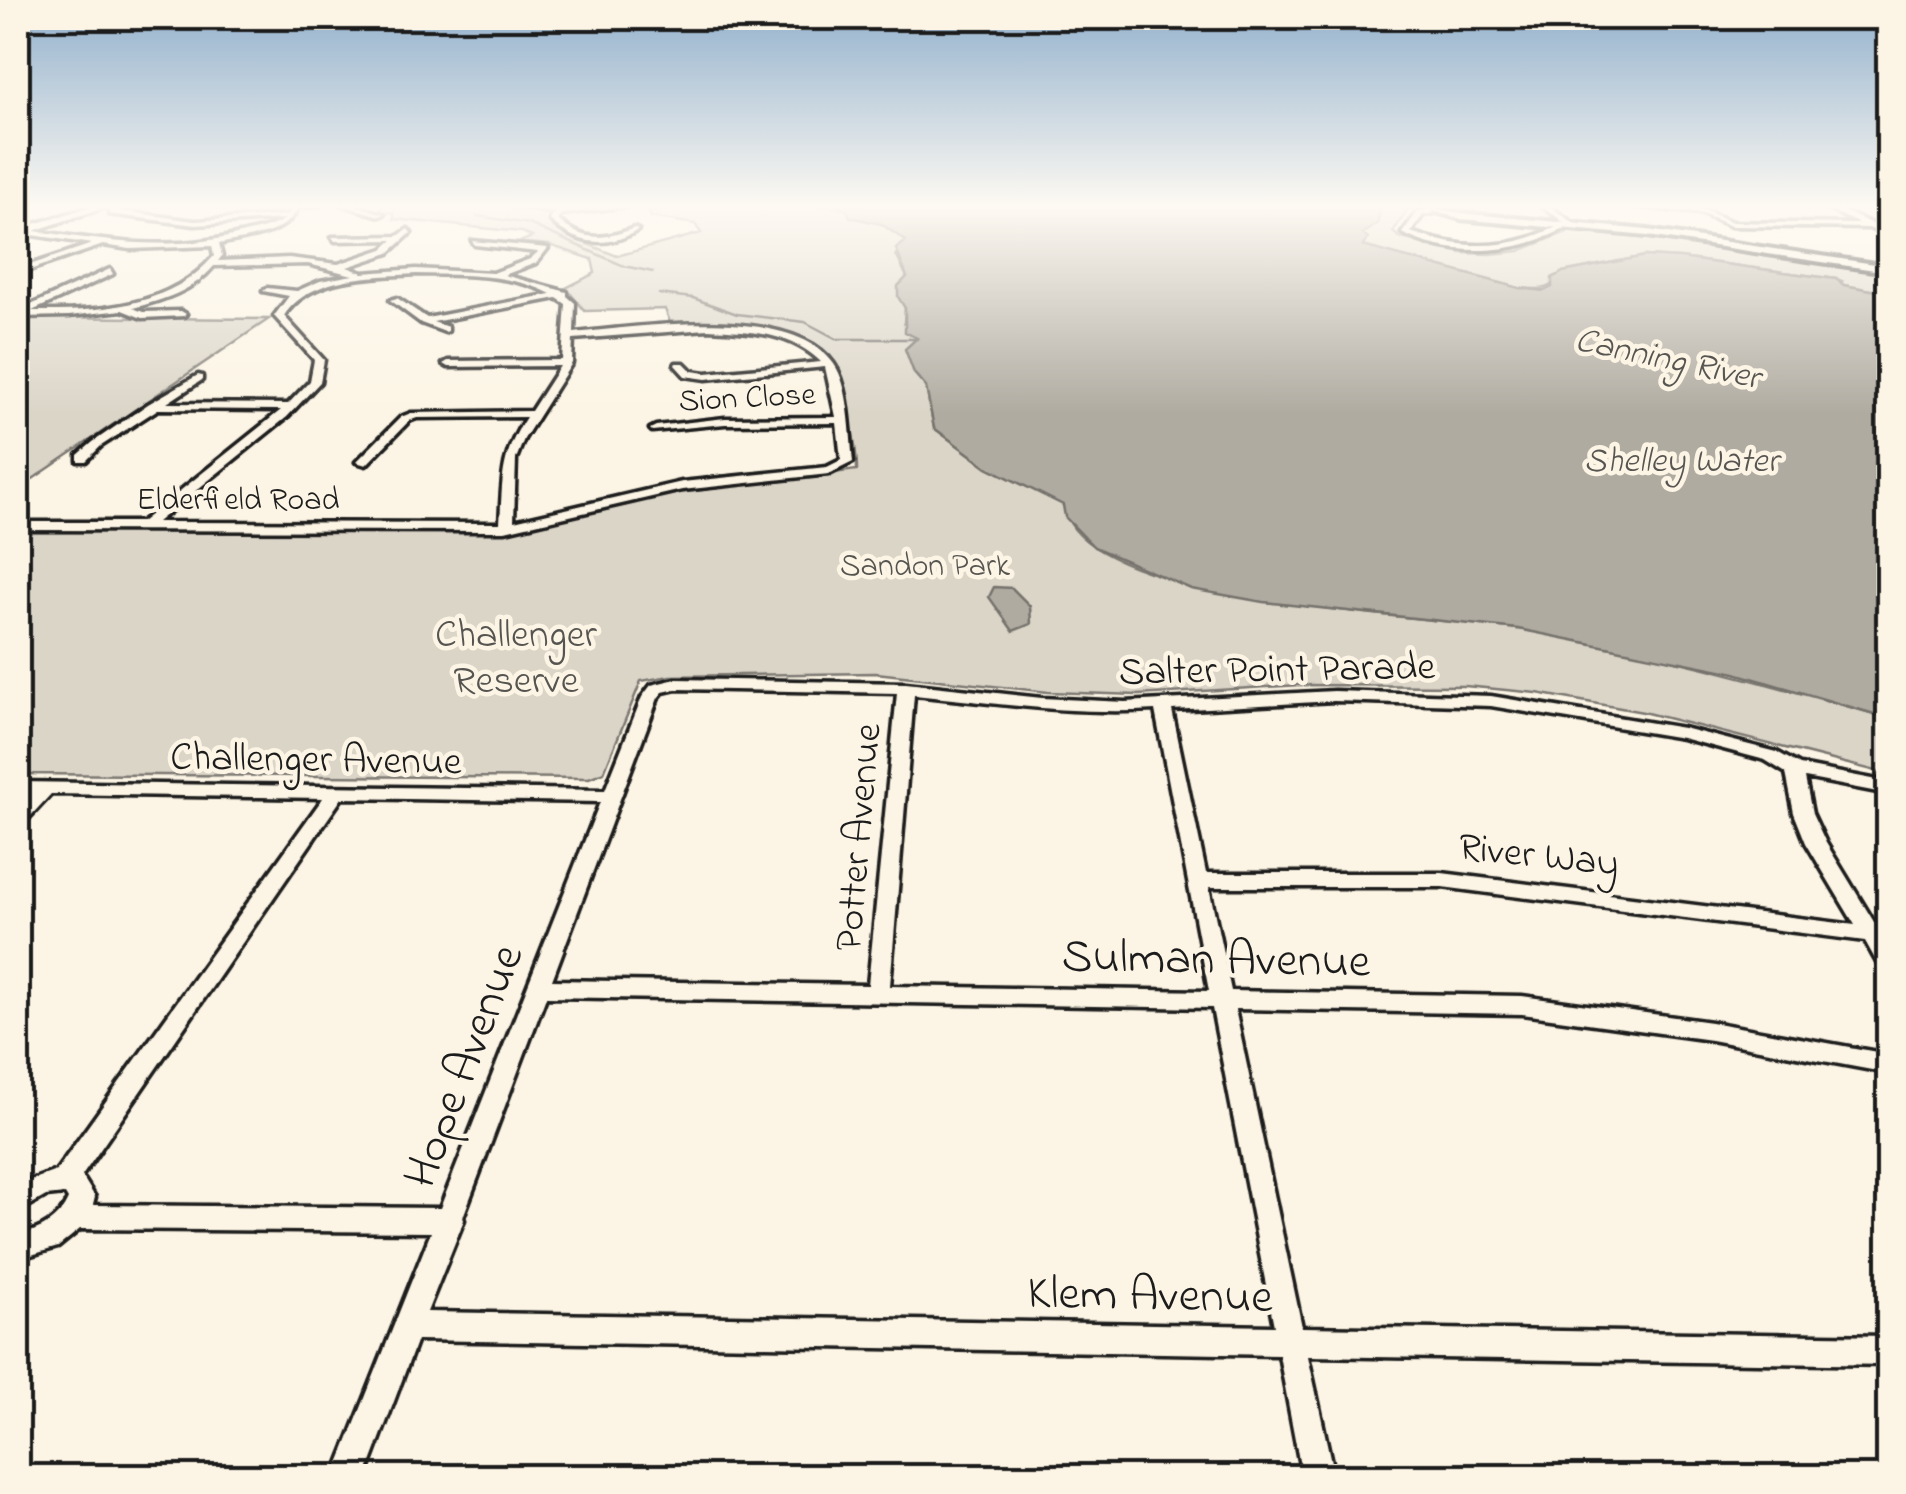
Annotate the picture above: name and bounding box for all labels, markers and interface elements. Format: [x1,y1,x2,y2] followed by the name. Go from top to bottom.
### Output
[1570,316,1768,407] water label: Canning River
[678,372,817,427] street label: Sion Close
[1584,437,1783,488] water label: Shelley Water
[137,478,339,525] street label: Elderfield Road
[840,544,1011,591] park label: Sandon Park
[435,607,598,712] park label: Challenger Reserve
[1118,639,1436,704] street label: Salter Point Parade
[821,721,900,954] street label: Potter Avenue
[170,729,462,794] street label: Challenger Avenue
[1455,820,1622,895] street label: River Way
[1061,923,1371,999] street label: Sulman Avenue
[387,934,544,1199] street label: Hope Avenue
[1027,1260,1274,1334] street label: Klem Avenue

